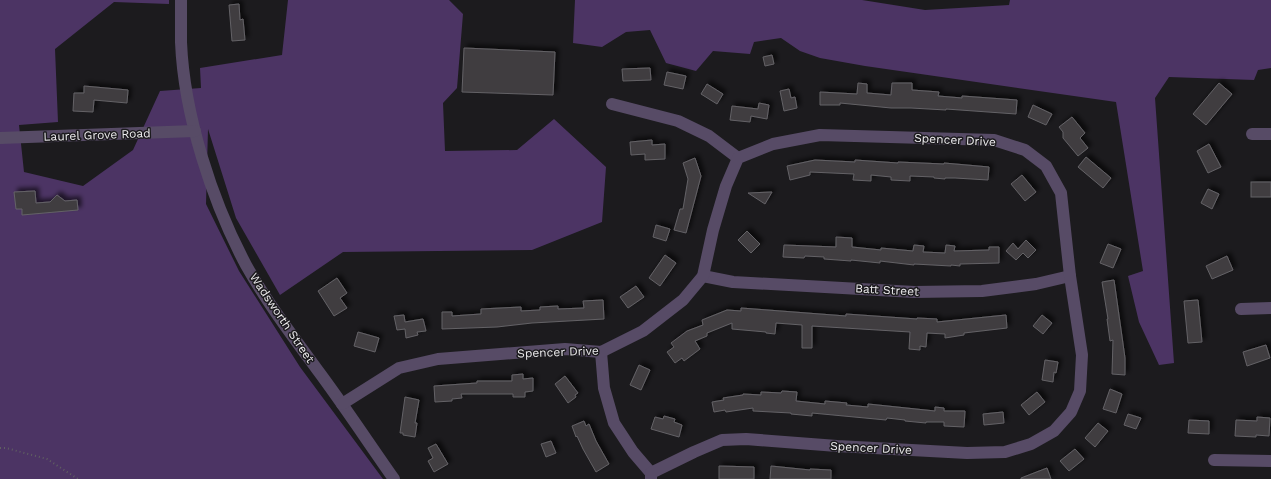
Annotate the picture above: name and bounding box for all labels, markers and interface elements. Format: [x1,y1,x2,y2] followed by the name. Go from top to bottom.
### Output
[43,126,151,144] street label: Laurel Grove Road
[914,131,996,149] street label: Spencer Drive
[247,270,317,366] street label: Wadsworth Street
[855,281,919,299] street label: Batt Street
[517,344,599,360] street label: Spencer Drive
[830,439,912,457] street label: Spencer Drive

